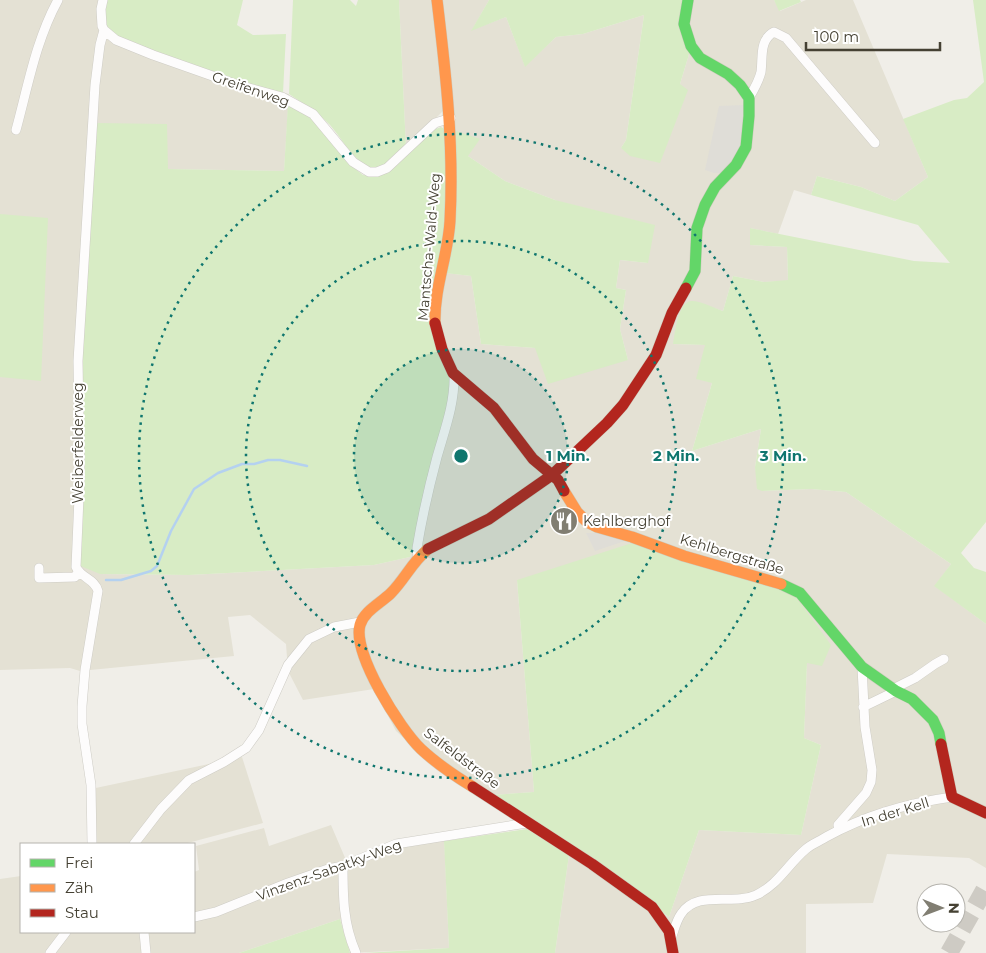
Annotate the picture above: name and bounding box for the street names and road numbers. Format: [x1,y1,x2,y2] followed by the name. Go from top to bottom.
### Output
[210,67,292,111] street label: Greifenweg
[414,172,444,322] street label: Mantscha-Wald-Weg
[69,382,87,504] street label: Weiberfelderweg
[678,530,786,578] street label: Kehlbergstraße
[420,724,504,792] street label: Salfeldstraße
[859,793,931,831] street label: In der Kell
[254,835,404,905] street label: Vinzenz-Sabatky-Weg

